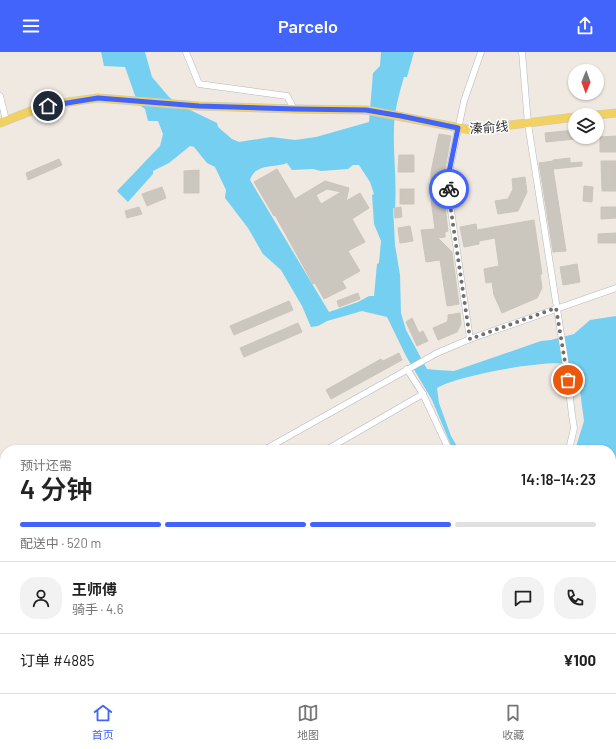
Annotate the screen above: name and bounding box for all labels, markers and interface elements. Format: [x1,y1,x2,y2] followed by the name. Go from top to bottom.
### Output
[20,15,42,37] icon: menu
[278,15,338,37] text: Parcelo
[574,15,596,37] icon: share
[568,64,604,100] north arrow
[568,64,604,144] map controls
[31,89,65,123] pin
[37,95,59,117] icon: home
[568,108,604,144] button: layers
[469,118,509,136] street label: 溱俞线
[429,169,469,209] courier
[438,178,460,200] icon: bike
[551,363,585,397] pin
[557,369,579,391] icon: bag
[20,457,72,473] text: 预计还需
[521,470,596,488] text: 14:18–14:23
[20,473,92,504] text: 4 分钟
[20,535,101,551] text: 配送中 · 520 m
[20,577,62,619] button: person
[502,577,544,619] button: chat
[554,577,596,619] button: phone
[72,580,117,598] text: 王师傅
[72,601,123,617] text: 骑手 · 4.6
[20,651,95,669] text: 订单 #4885
[563,651,596,669] text: ¥100
[92,702,114,742] tab: 首页
[297,702,319,742] tab: 地图
[502,702,524,742] tab: 收藏

